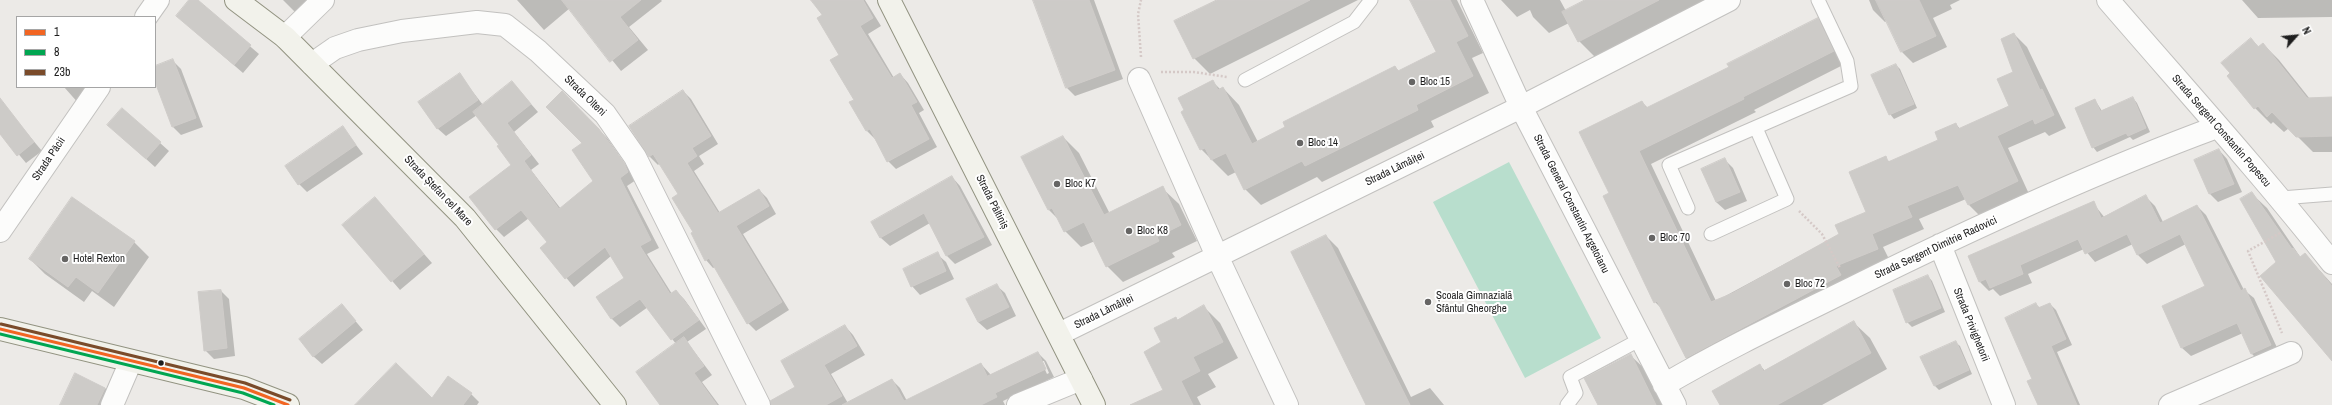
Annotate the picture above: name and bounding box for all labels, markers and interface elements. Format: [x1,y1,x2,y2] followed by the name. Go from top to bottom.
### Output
[16,16,156,88] legend
[2276,16,2316,56] north arrow
[54,24,59,40] text: 1
[2299,24,2314,37] text: N
[54,44,59,60] text: 8
[54,64,70,80] text: 23b
[2169,72,2273,190] street label: Strada Sergent Constantin Popescu
[561,73,609,119] street label: Strada Olteni
[1420,75,1450,89] place label: Bloc 15
[1407,77,1417,87] marker: Bloc 15
[1530,132,1612,276] street label: Strada General Constantin Argetoianu
[30,135,68,183] street label: Strada Păcii
[1308,136,1338,150] place label: Bloc 14
[1295,138,1305,148] marker: Bloc 14
[1363,149,1427,189] street label: Strada Lămâiței
[401,153,475,229] street label: Strada Ștefan cel Mare
[973,173,1011,231] street label: Strada Păltiniș
[1065,177,1096,191] place label: Bloc K7
[1052,179,1062,189] marker: Bloc K7
[1873,214,1999,282] street label: Strada Sergent Dimitrie Radovici
[1137,224,1168,238] place label: Bloc K8
[1124,226,1134,236] marker: Bloc K8
[1660,231,1690,245] place label: Bloc 70
[1647,233,1657,243] marker: Bloc 70
[73,252,125,266] place label: Hotel Rexton
[60,254,70,264] marker: Hotel Rexton
[1795,277,1825,291] place label: Bloc 72
[1782,279,1792,289] marker: Bloc 72
[1950,286,1992,364] street label: Strada Privighetorii
[1436,289,1512,315] place label: Școala Gimnazială Sfântul Gheorghe
[1072,292,1136,332] street label: Strada Lămâiței
[1423,297,1433,307] marker: Școala Gimnazială Sfântul Gheorghe
[156,358,166,368] unlabelled marker

